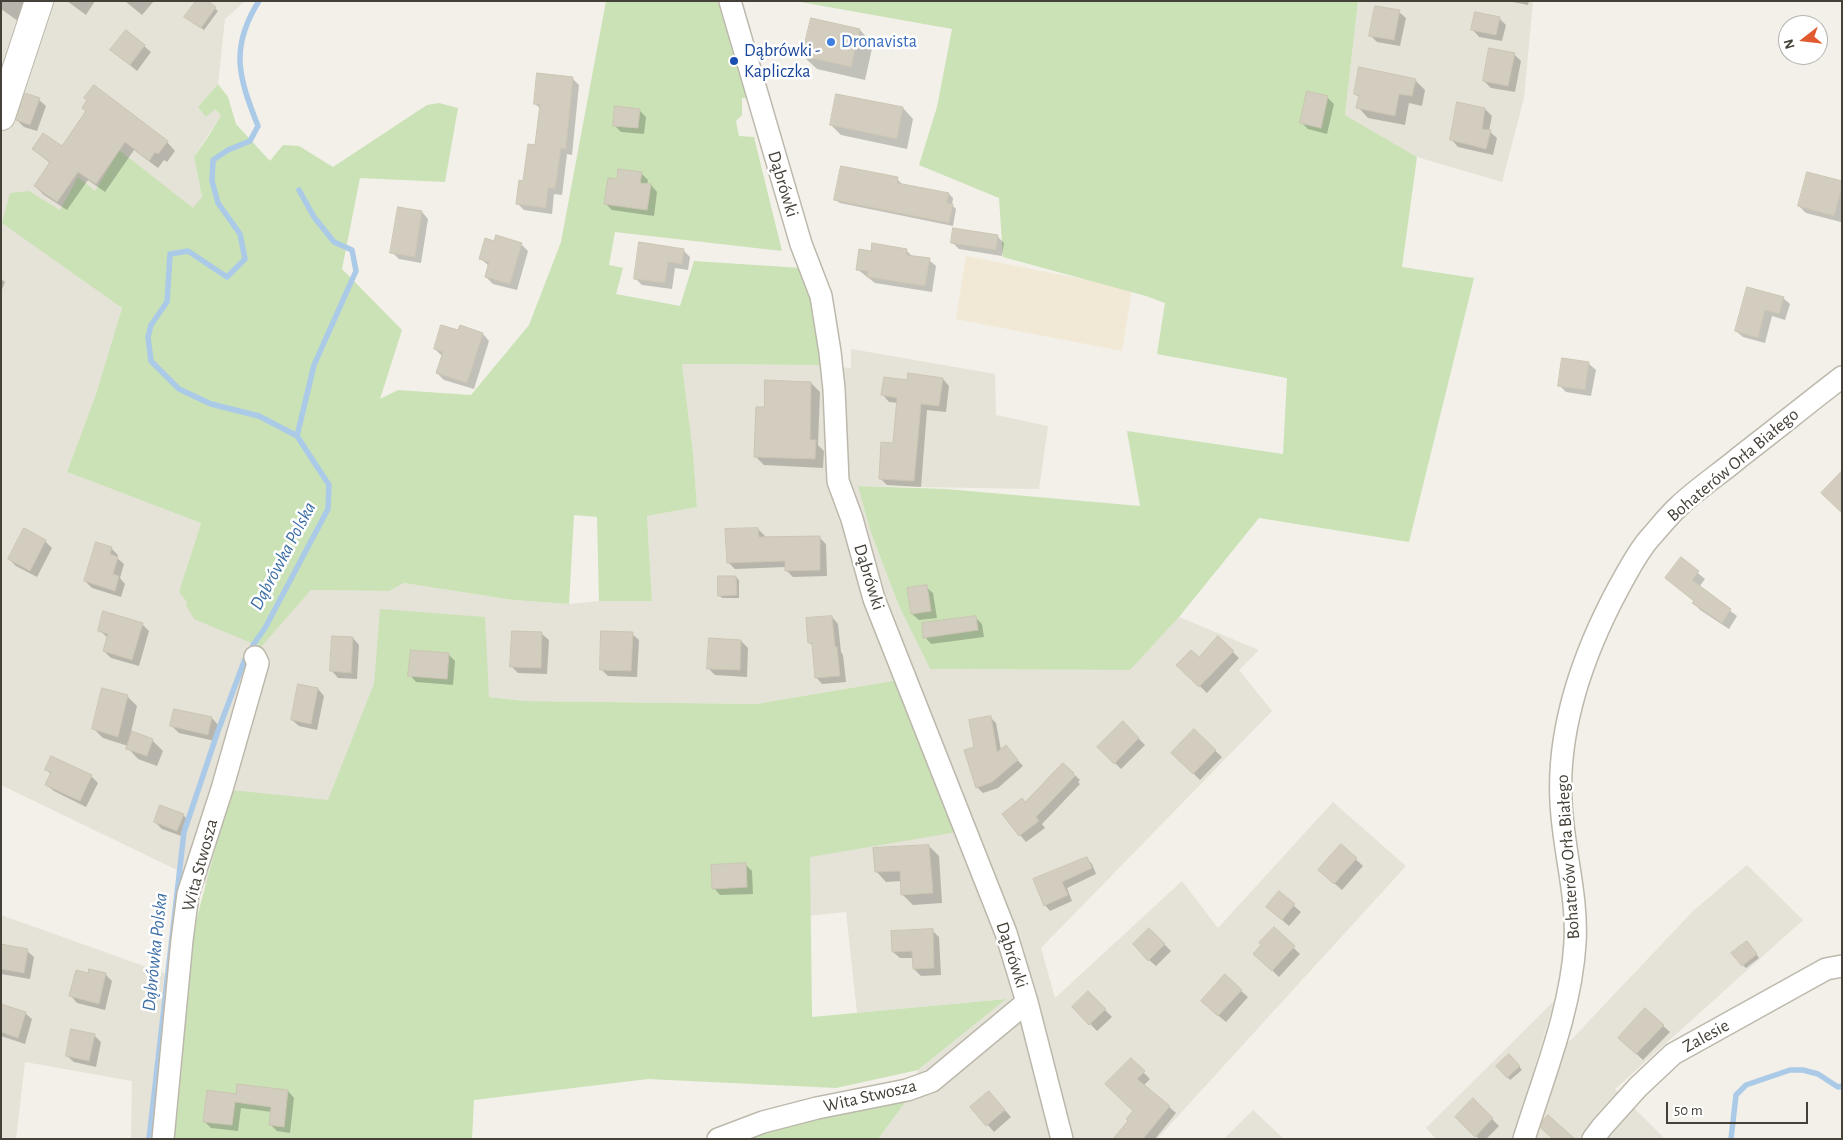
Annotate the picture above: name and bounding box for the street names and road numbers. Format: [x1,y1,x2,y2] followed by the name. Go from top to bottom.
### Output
[763,148,803,220] street label: Dąbrówki
[1663,404,1803,526] street label: Bohaterów Orła Białego
[849,541,889,613] street label: Dąbrówki
[1551,774,1585,940] street label: Bohaterów Orła Białego
[177,816,223,914] street label: Wita Stwosza
[991,919,1033,991] street label: Dąbrówki
[1679,1014,1733,1058] street label: Zalesie
[821,1075,919,1117] street label: Wita Stwosza

